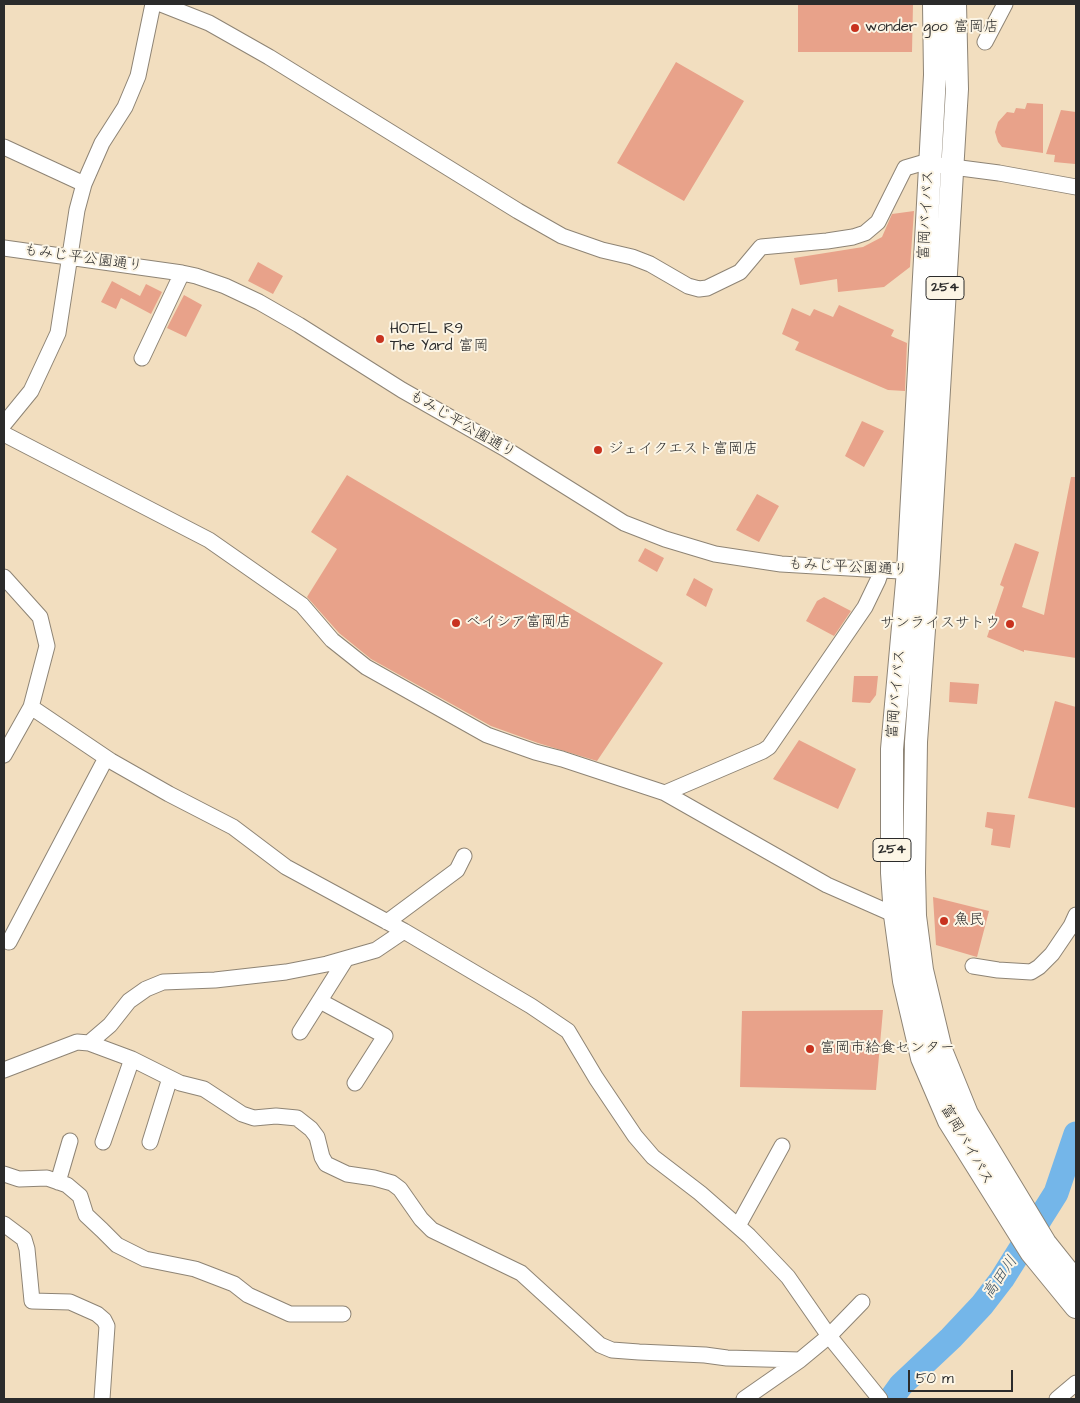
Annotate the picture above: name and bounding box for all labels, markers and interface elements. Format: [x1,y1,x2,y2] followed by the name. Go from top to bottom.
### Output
[865,19,999,37] place label: wonder goo 富岡店
[849,22,861,34] marker: wonder goo 富岡店
[916,170,938,260] street label: 富岡バイパス
[22,242,144,276] street label: もみじ平公園通り
[926,276,964,300] road number: 254
[390,321,489,356] place label: HOTEL R9 The Yard 富岡
[374,333,386,345] marker: HOTEL R9 The Yard 富岡
[406,387,518,463] street label: もみじ平公園通り
[608,441,758,459] place label: ジェイクエスト富岡店
[592,444,604,456] marker: ジェイクエスト富岡店
[788,556,908,580] street label: もみじ平公園通り
[466,614,571,632] place label: ベイシア富岡店
[880,615,1000,633] place label: サンライスサトウ
[450,617,462,629] marker: ベイシア富岡店
[1004,618,1016,630] marker: サンライスサトウ
[884,648,910,740] street label: 富岡バイパス
[873,838,911,862] road number: 254
[954,912,984,930] place label: 魚民
[938,915,950,927] marker: 魚民
[820,1040,955,1058] place label: 富岡市給食センター
[804,1043,816,1055] marker: 富岡市給食センター
[936,1102,996,1188] street label: 富岡バイパス
[979,1253,1023,1303] water label: 高田川
[910,1360,1015,1392] scale bar
[916,1368,954,1389] text: 50 m

